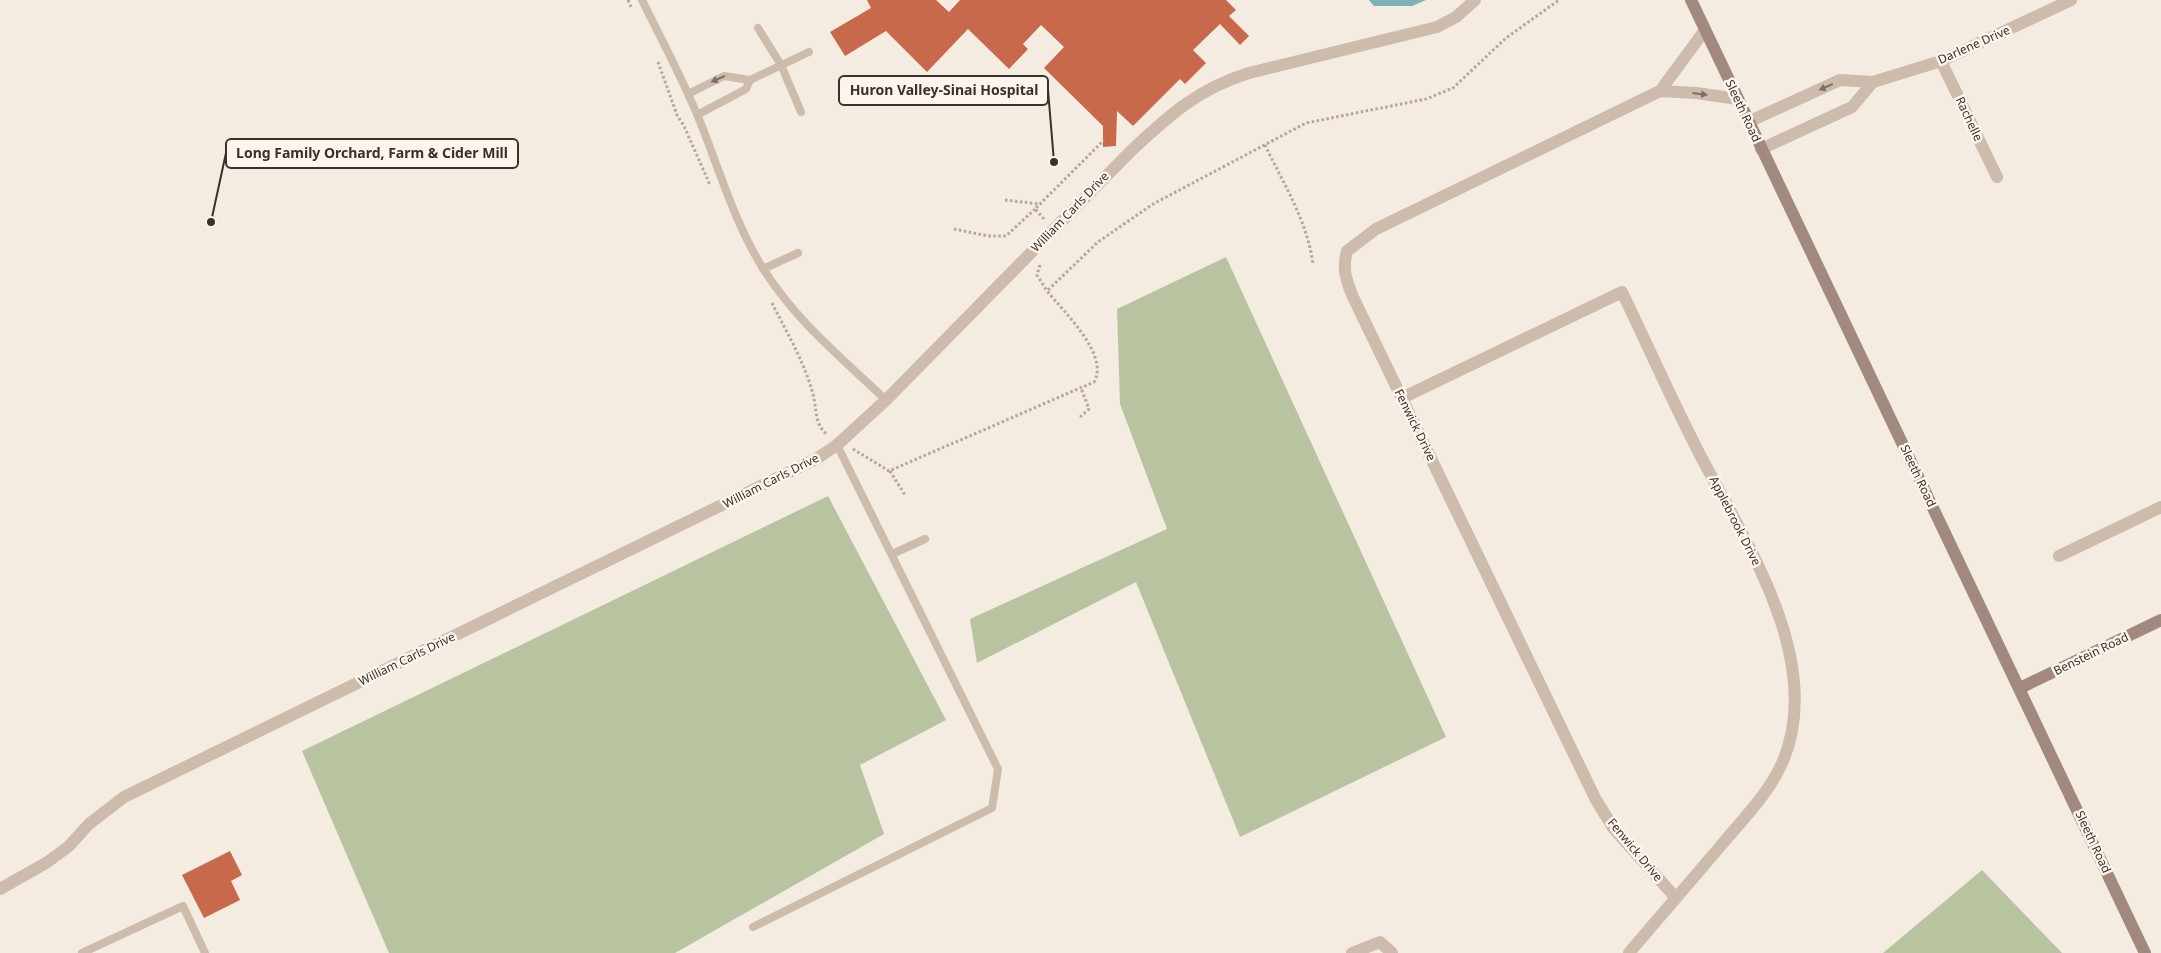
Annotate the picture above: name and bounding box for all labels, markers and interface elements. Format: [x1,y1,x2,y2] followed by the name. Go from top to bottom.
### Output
[1935,21,2013,68] street label: Darlene Drive
[711,76,725,84] one-way arrow
[839,76,1048,105] callout: Huron Valley-Sinai Hospital
[1722,77,1765,145] street label: Sleeth Road
[850,80,1038,99] text: Huron Valley-Sinai Hospital
[1819,83,1833,91] one-way arrow
[1692,90,1708,98] one-way arrow
[1952,94,1987,144] street label: Rachelle
[226,139,518,168] callout: Long Family Orchard, Farm & Cider Mill
[236,143,508,162] text: Long Family Orchard, Farm & Cider Mill
[1027,168,1113,256] street label: William Carls Drive
[1391,386,1440,464] street label: Fenwick Drive
[1897,442,1940,510] street label: Sleeth Road
[720,449,822,512] street label: William Carls Drive
[1706,473,1765,569] street label: Applebrook Drive
[356,628,458,689] street label: William Carls Drive
[2051,628,2131,679] street label: Benstein Road
[2072,808,2115,876] street label: Sleeth Road
[1604,814,1667,885] street label: Fenwick Drive

